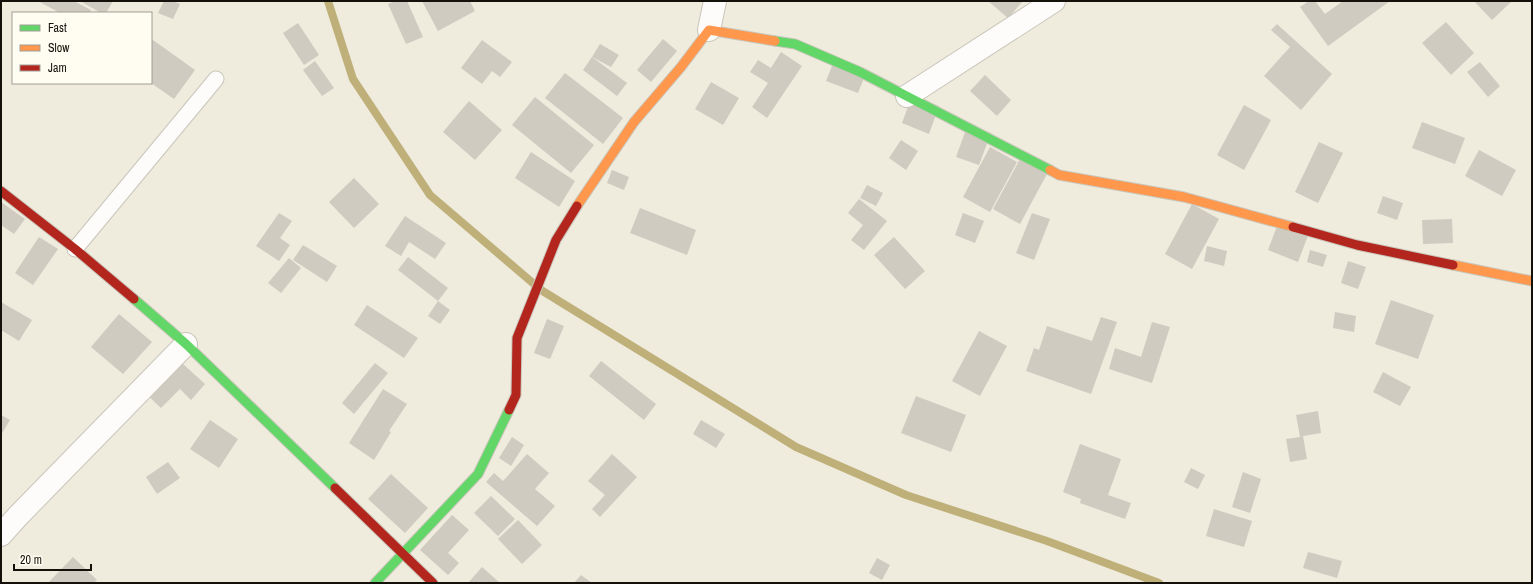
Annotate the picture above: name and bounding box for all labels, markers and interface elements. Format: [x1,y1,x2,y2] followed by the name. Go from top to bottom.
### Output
[12,12,152,84] legend
[48,20,67,36] text: Fast
[48,40,70,56] text: Slow
[48,60,67,76] text: Jam
[14,546,91,572] scale bar
[20,552,42,568] text: 20 m

